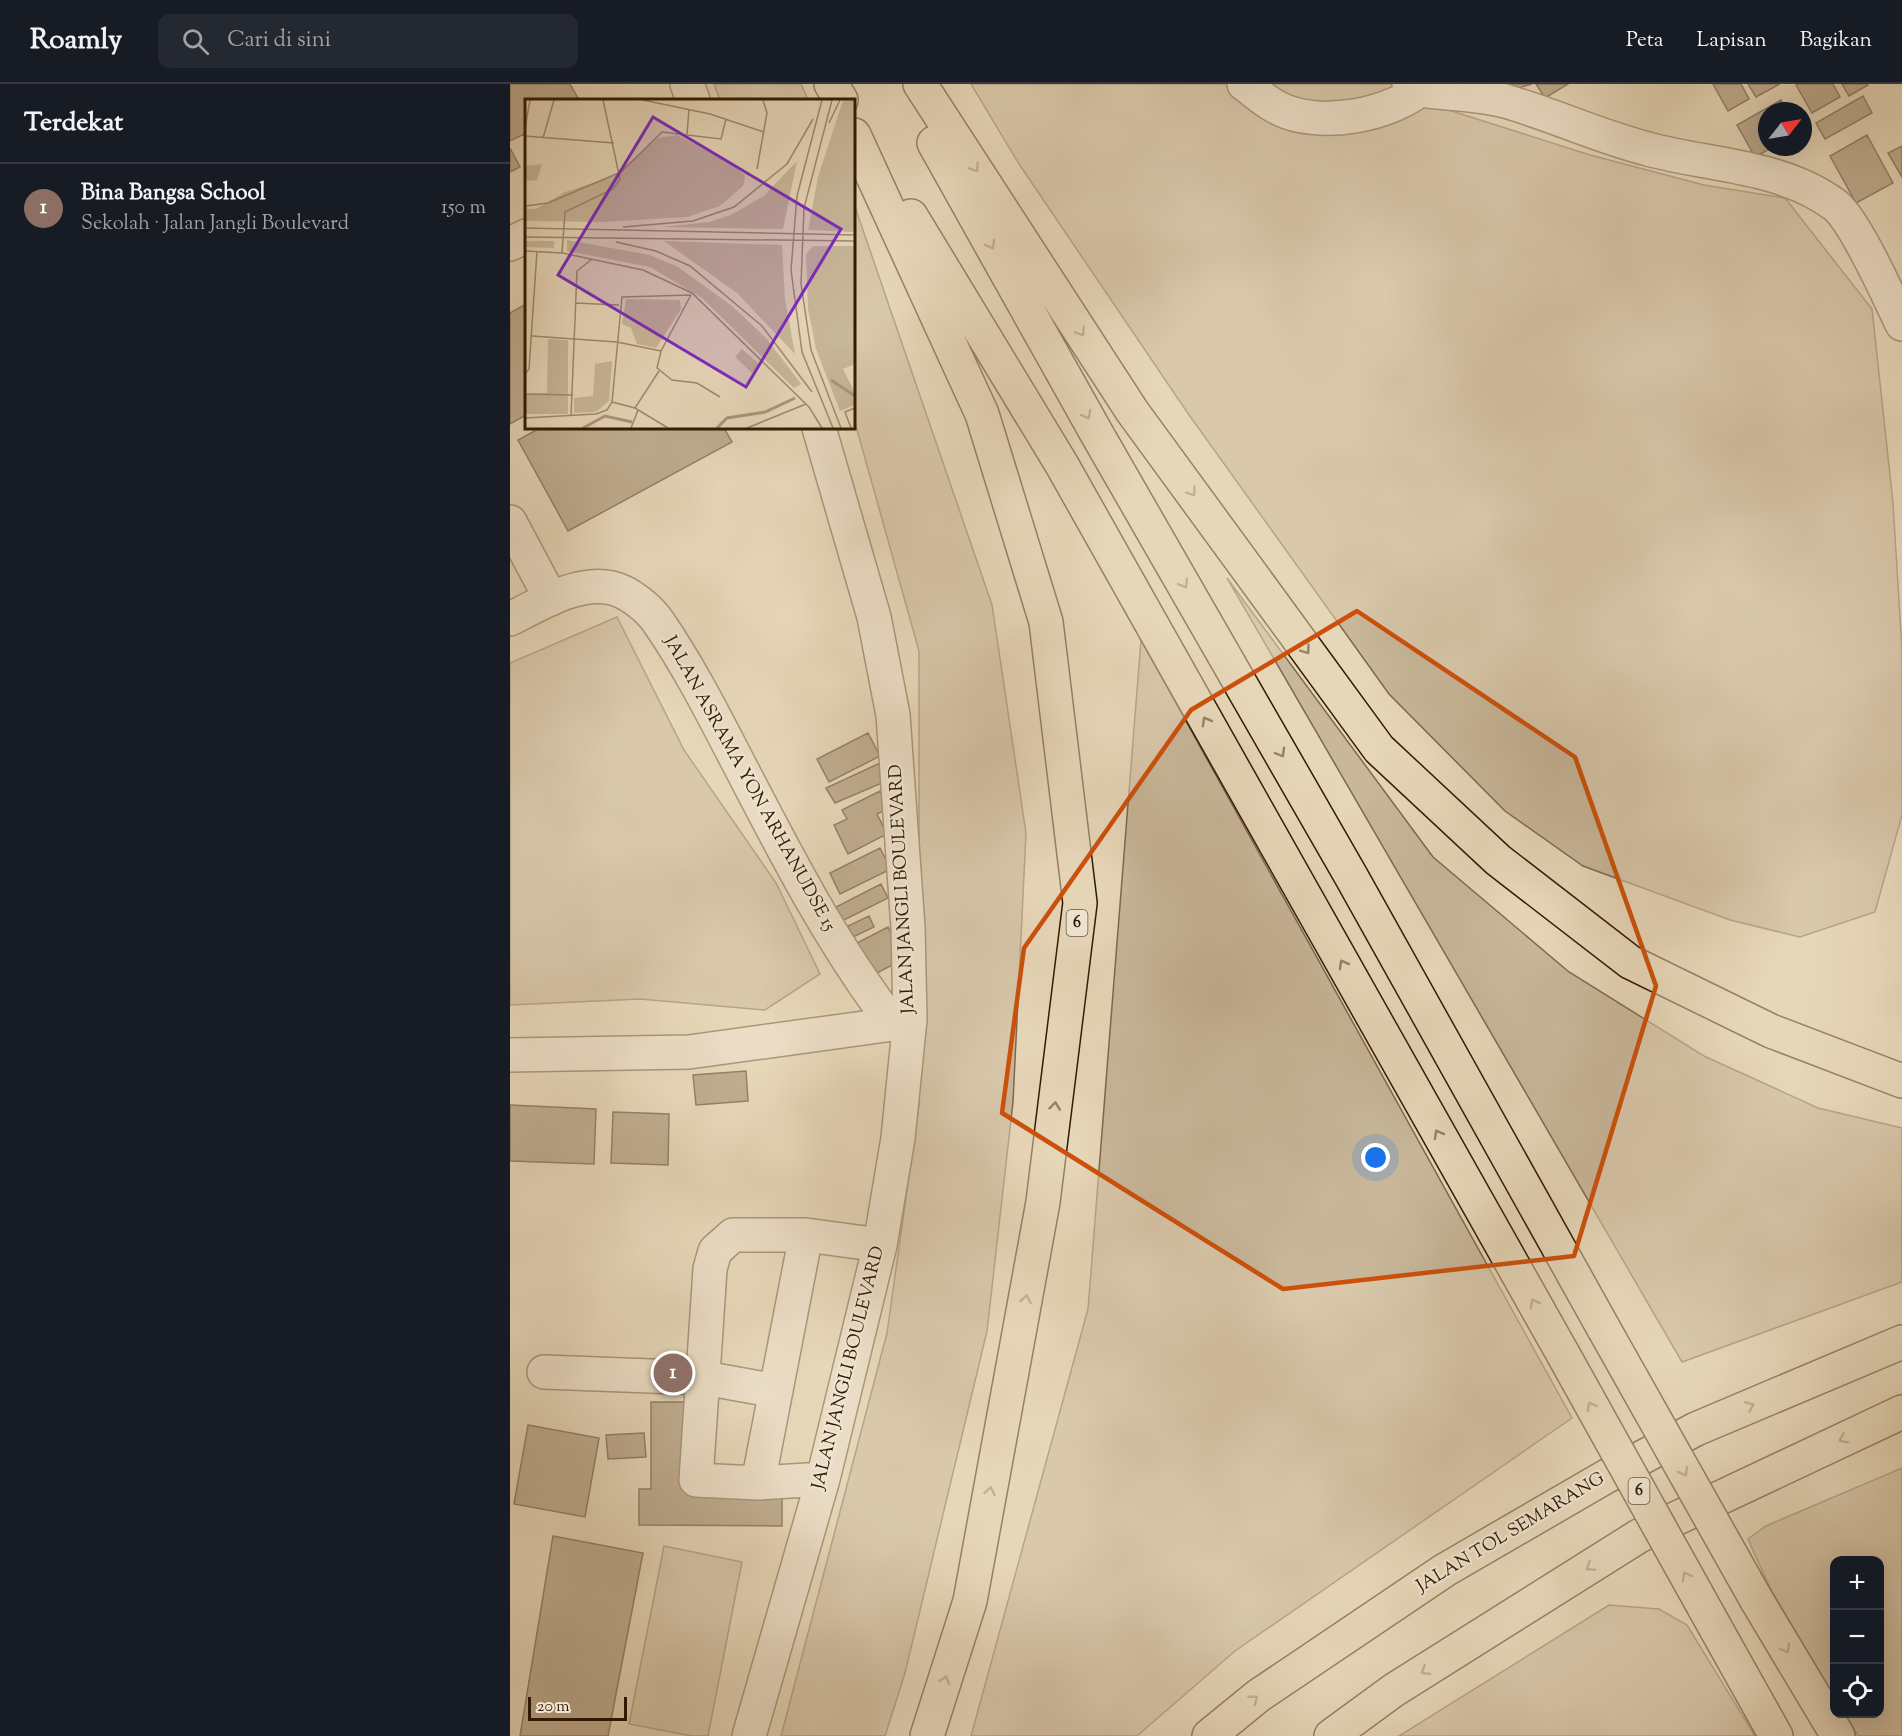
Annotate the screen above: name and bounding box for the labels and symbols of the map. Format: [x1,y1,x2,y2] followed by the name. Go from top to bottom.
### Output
[525,99,855,429] inset map
[1758,102,1812,156] north arrow
[967,162,978,173] one-way arrow
[984,239,995,249] one-way arrow
[1074,325,1085,336] one-way arrow
[1079,409,1091,419] one-way arrow
[1184,486,1195,497] one-way arrow
[1176,578,1188,588] one-way arrow
[656,631,841,936] street label: JALAN ASRAMA YON ARHANUDSE 15
[1299,643,1310,654] one-way arrow
[1202,716,1213,727] one-way arrow
[1273,747,1285,758] one-way arrow
[883,764,923,1015] street label: JALAN JANGLI BOULEVARD
[1066,910,1088,936] road number: 6
[1338,959,1350,970] one-way arrow
[1048,1102,1061,1111] one-way arrow
[1434,1129,1445,1140] one-way arrow
[1361,1143,1390,1172] your location
[806,1244,892,1493] street label: JALAN JANGLI BOULEVARD
[1019,1294,1031,1304] one-way arrow
[1530,1299,1541,1310] one-way arrow
[654,1350,692,1396] pin: 1
[1587,1401,1598,1412] one-way arrow
[1744,1401,1755,1413] one-way arrow
[1838,1432,1849,1444] one-way arrow
[1677,1465,1688,1476] one-way arrow
[1411,1466,1610,1600] street label: JALAN TOL SEMARANG
[1628,1478,1650,1504] road number: 6
[983,1486,996,1496] one-way arrow
[1586,1560,1596,1572] one-way arrow
[1682,1572,1694,1582] one-way arrow
[1779,1643,1791,1653] one-way arrow
[1420,1664,1431,1675] one-way arrow
[938,1675,950,1686] one-way arrow
[528,1694,627,1722] scale bar
[1247,1695,1258,1706] one-way arrow

